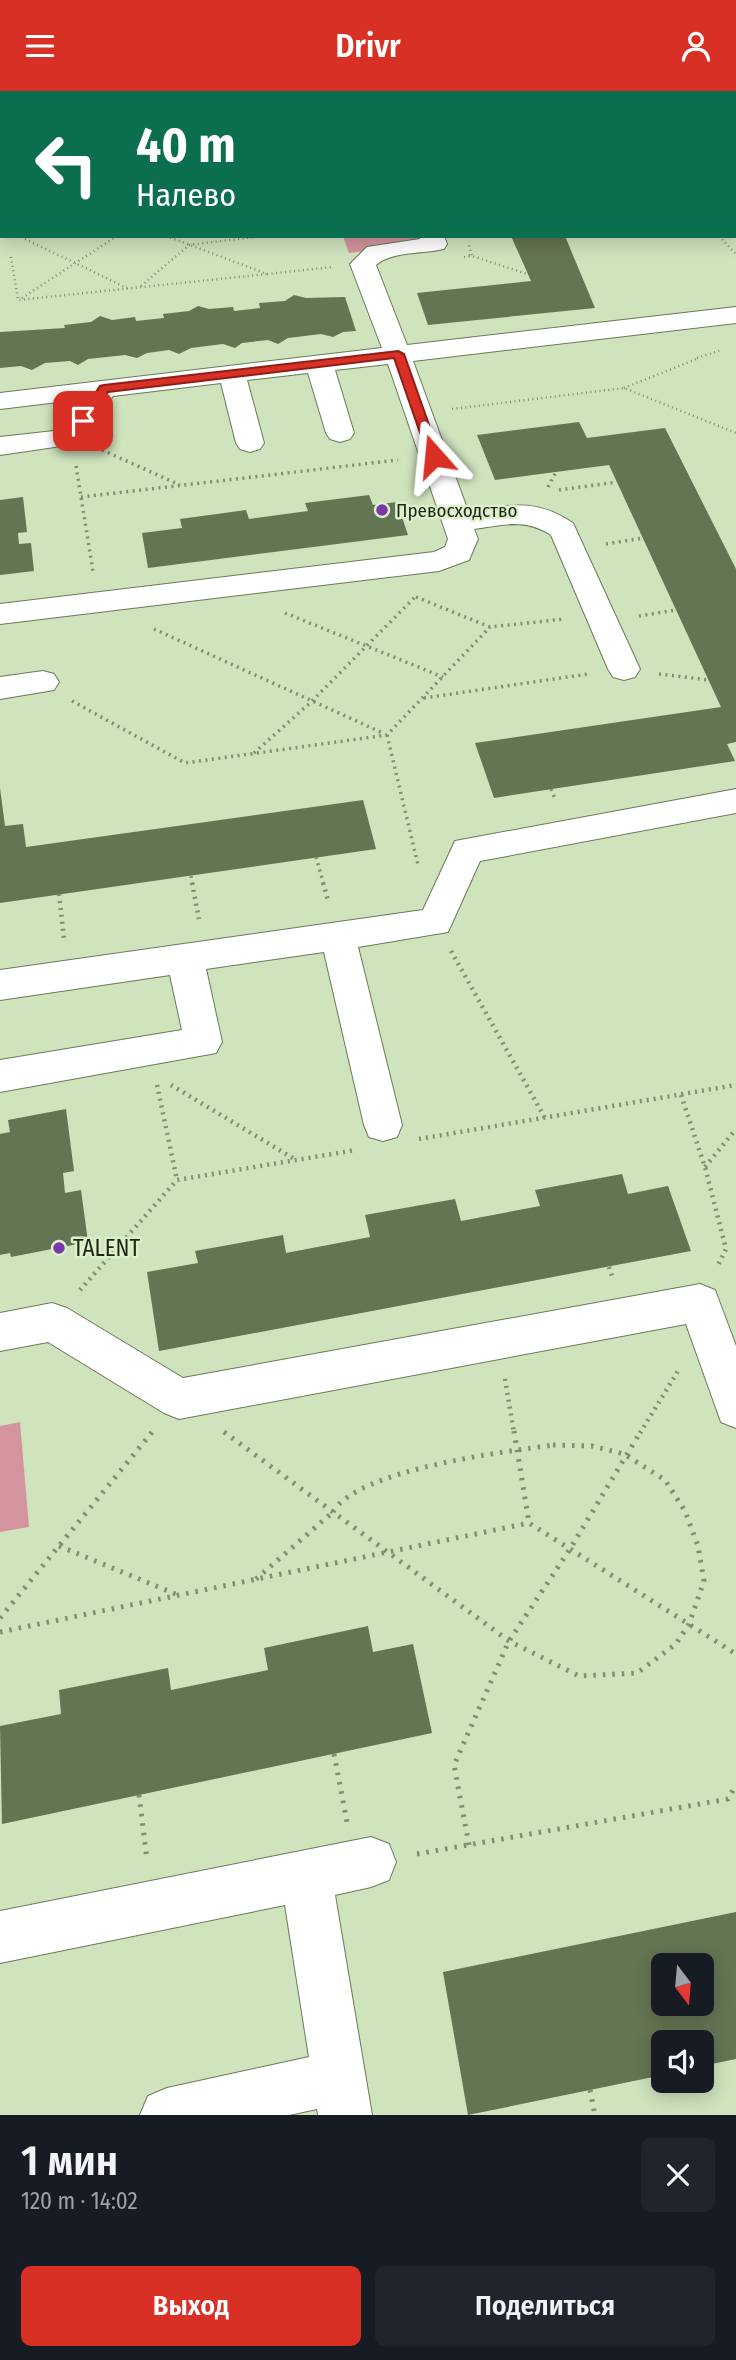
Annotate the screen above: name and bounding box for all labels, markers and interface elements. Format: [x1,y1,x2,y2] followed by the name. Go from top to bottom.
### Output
[21,27,59,65] icon: menu
[335,27,401,65] text: Drivr
[677,27,715,65] icon: person
[136,116,236,175] text: 40 m
[21,119,112,210] icon: left
[136,176,236,214] text: Налево
[53,391,113,451] pin
[64,402,102,440] icon: arrive
[397,419,471,493] position arrow
[396,499,517,522] place label: Превосходство
[374,502,390,518] marker: Превосходство
[73,1234,141,1262] place label: TALENT
[51,1240,67,1256] marker: TALENT
[651,1953,714,2016] north arrow
[651,1953,714,2093] map controls
[651,2030,714,2093] button: sound
[21,2136,118,2186] text: 1 мин
[641,2138,715,2212] button: close
[21,2187,138,2215] text: 120 m · 14:02
[21,2266,361,2346] button: Выход
[375,2266,715,2346] button: Поделиться

